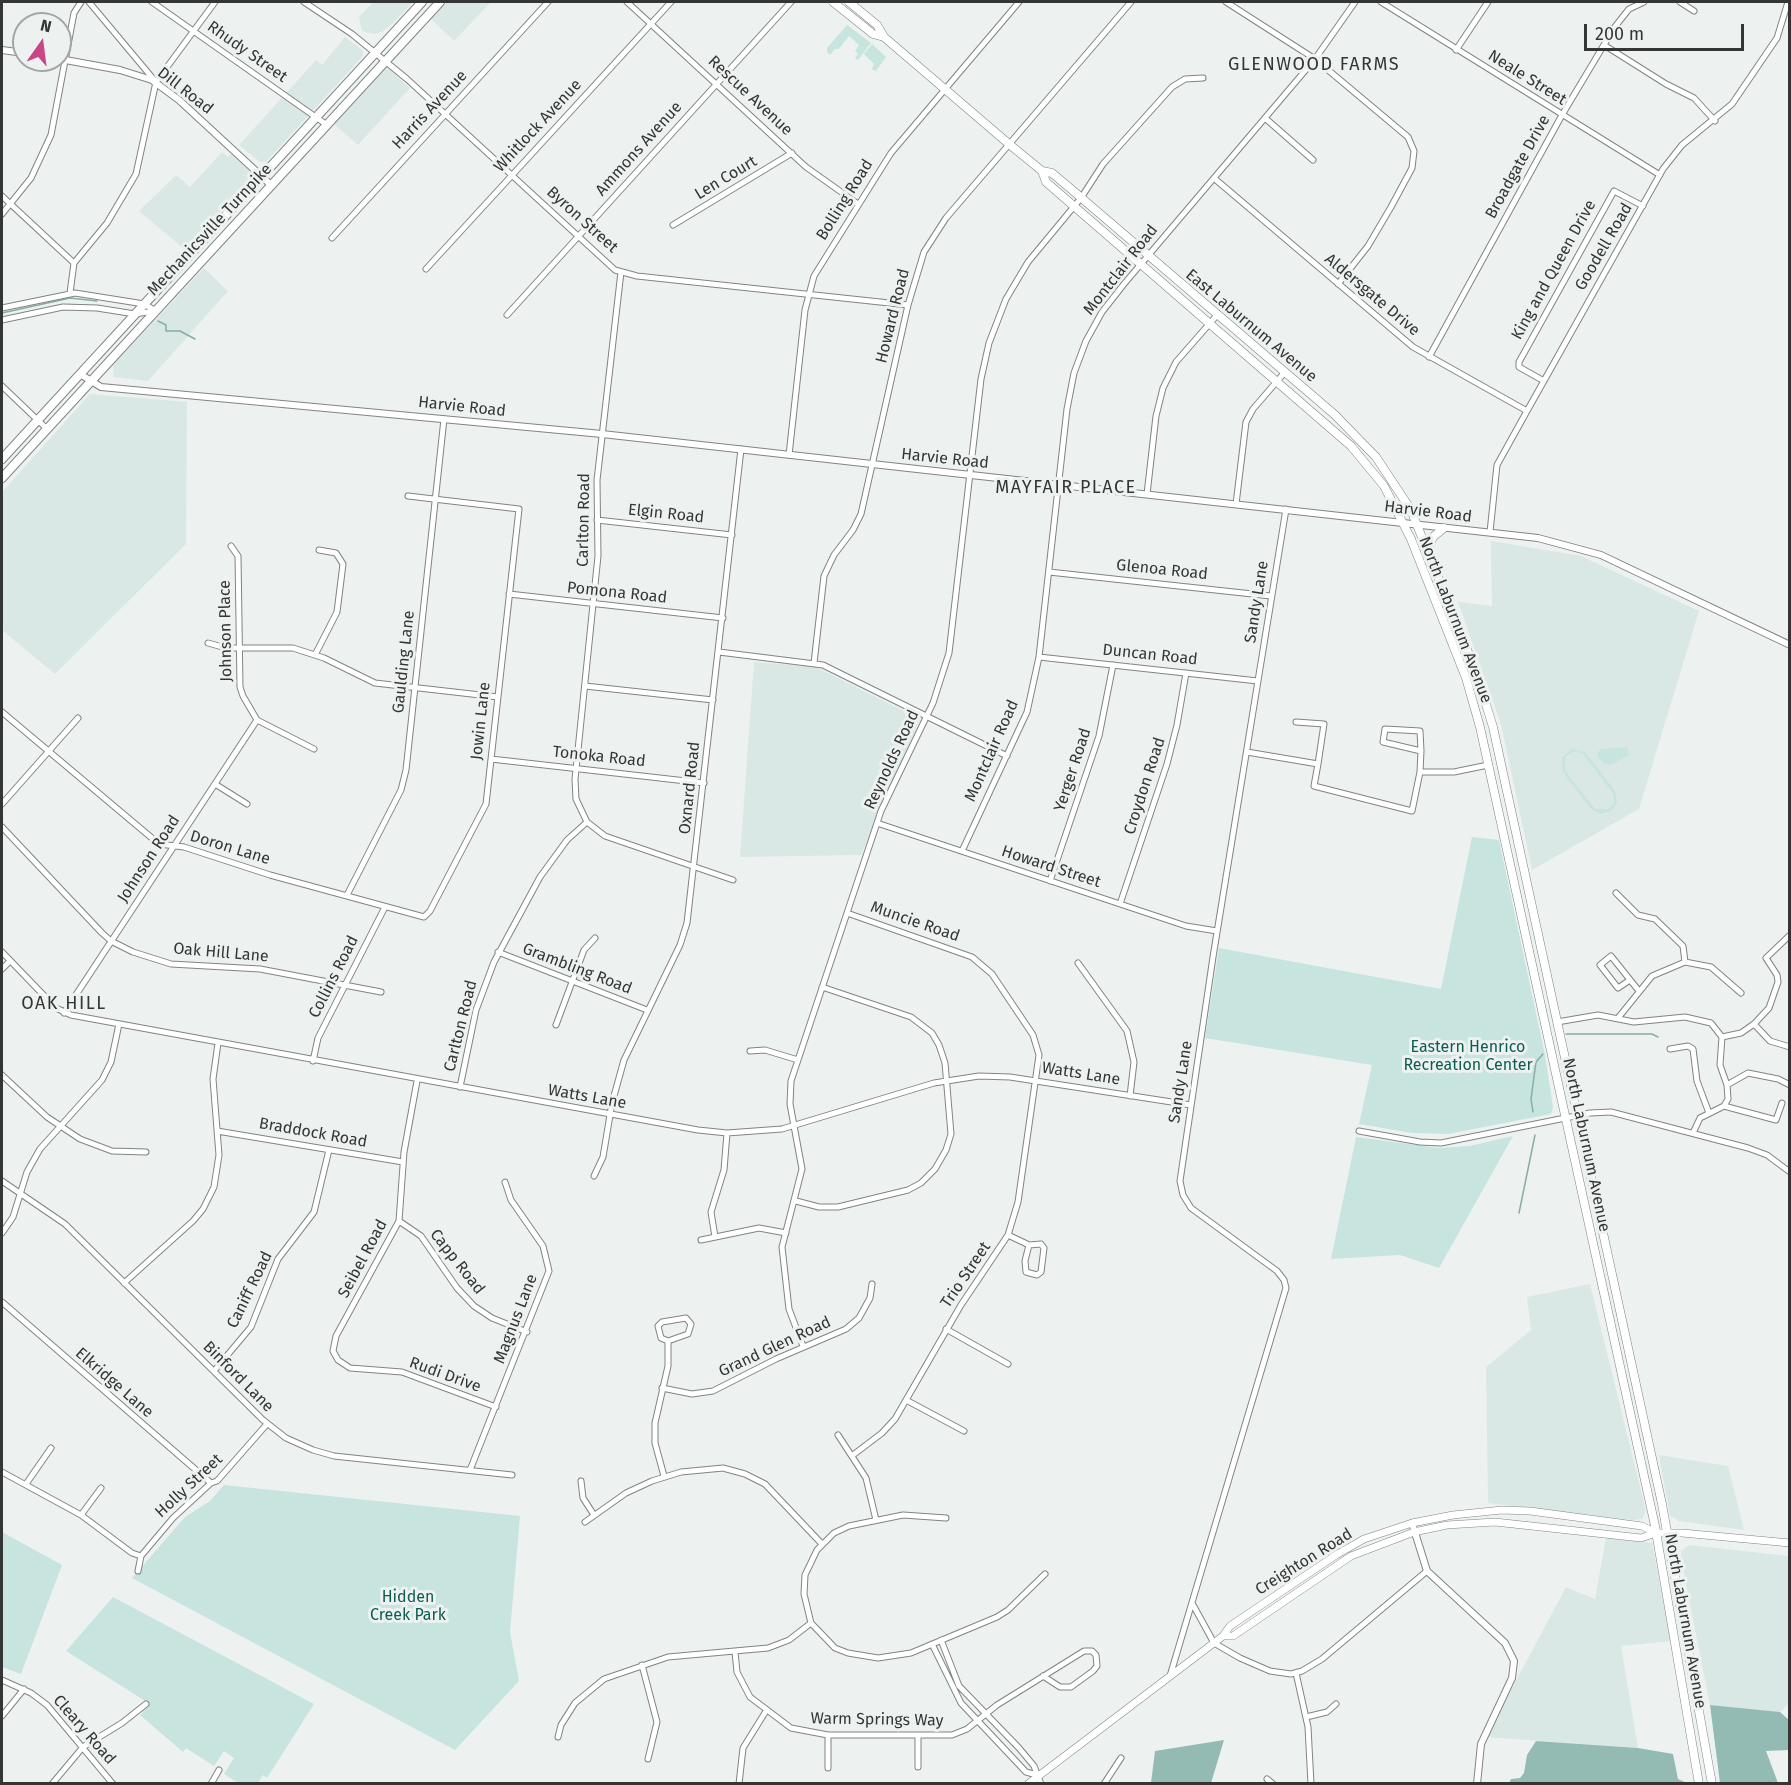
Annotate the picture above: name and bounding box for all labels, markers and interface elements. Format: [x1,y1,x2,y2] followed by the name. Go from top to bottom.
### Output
[12,12,72,72] north arrow
[1587,12,1748,50] scale bar
[39,15,53,36] text: N
[203,17,291,87] street label: Rhudy Street
[1595,23,1644,45] text: 200 m
[1484,46,1570,110] street label: Neale Street
[704,52,796,140] street label: Rescue Avenue
[1228,54,1400,76] district label: GLENWOOD FARMS
[153,63,217,119] street label: Dill Road
[388,66,472,154] street label: Harris Avenue
[490,76,586,176] street label: Whitlock Avenue
[592,98,686,200] street label: Ammons Avenue
[1482,112,1554,222] street label: Broadgate Drive
[691,152,761,204] street label: Len Court
[813,156,877,244] street label: Bolling Road
[144,160,276,300] street label: Mechanicsville Turnpike
[542,183,622,257] street label: Byron Street
[1508,197,1600,343] street label: King and Queen Drive
[1571,200,1637,294] street label: Goodell Road
[1080,221,1162,319] street label: Montclair Road
[1321,250,1423,340] street label: Aldersgate Drive
[1181,265,1321,387] street label: East Laburnum Avenue
[872,267,914,365] street label: Howard Road
[417,393,507,421] street label: Harvie Road
[900,445,990,473] street label: Harvie Road
[574,473,594,567] street label: Carlton Road
[995,477,1137,499] district label: MAYFAIR PLACE
[1383,497,1473,527] street label: Harvie Road
[627,500,705,528] street label: Elgin Road
[1414,534,1496,706] street label: North Laburnum Avenue
[1115,556,1209,584] street label: Glenoa Road
[1241,559,1273,645] street label: Sandy Lane
[566,578,668,608] street label: Pomona Road
[216,580,236,682] street label: Johnson Place
[389,610,419,714] street label: Gaulding Lane
[1101,640,1199,670] street label: Duncan Road
[467,681,495,761] street label: Jowin Lane
[961,697,1023,805] street label: Montclair Road
[861,707,923,813] street label: Reynolds Road
[1050,726,1096,814] street label: Yerger Road
[1120,735,1170,837] street label: Croydon Road
[676,741,704,835] street label: Oxnard Road
[552,743,646,771] street label: Tonoka Road
[114,812,184,906] street label: Johnson Road
[188,827,272,869] street label: Doron Lane
[999,842,1103,892] street label: Howard Street
[868,898,962,946] street label: Muncie Road
[305,933,363,1021] street label: Collins Road
[173,939,269,967] street label: Oak Hill Lane
[520,939,634,999] street label: Grambling Road
[440,978,482,1074] street label: Carlton Road
[21,993,107,1015] district label: OAK HILL
[1403,1038,1533,1076] park label: Eastern Henrico Recreation Center
[1165,1039,1197,1125] street label: Sandy Lane
[1558,1056,1614,1234] street label: North Laburnum Avenue
[1040,1058,1122,1090] street label: Watts Lane
[546,1081,628,1113] street label: Watts Lane
[257,1114,369,1152] street label: Braddock Road
[334,1217,392,1301] street label: Seibel Road
[426,1225,488,1299] street label: Capp Road
[937,1238,995,1312] street label: Trio Street
[223,1248,277,1332] street label: Caniff Road
[490,1272,542,1366] street label: Magnus Lane
[716,1313,834,1381] street label: Grand Glen Road
[199,1338,277,1416] street label: Binford Lane
[71,1344,157,1422] street label: Elkridge Lane
[407,1353,483,1397] street label: Rudi Drive
[151,1450,227,1522] street label: Holly Street
[1252,1525,1356,1599] street label: Creighton Road
[1660,1532,1710,1710] street label: North Laburnum Avenue
[370,1588,446,1626] park label: Hidden Creek Park
[49,1691,119,1769] street label: Cleary Road
[810,1709,944,1731] street label: Warm Springs Way

